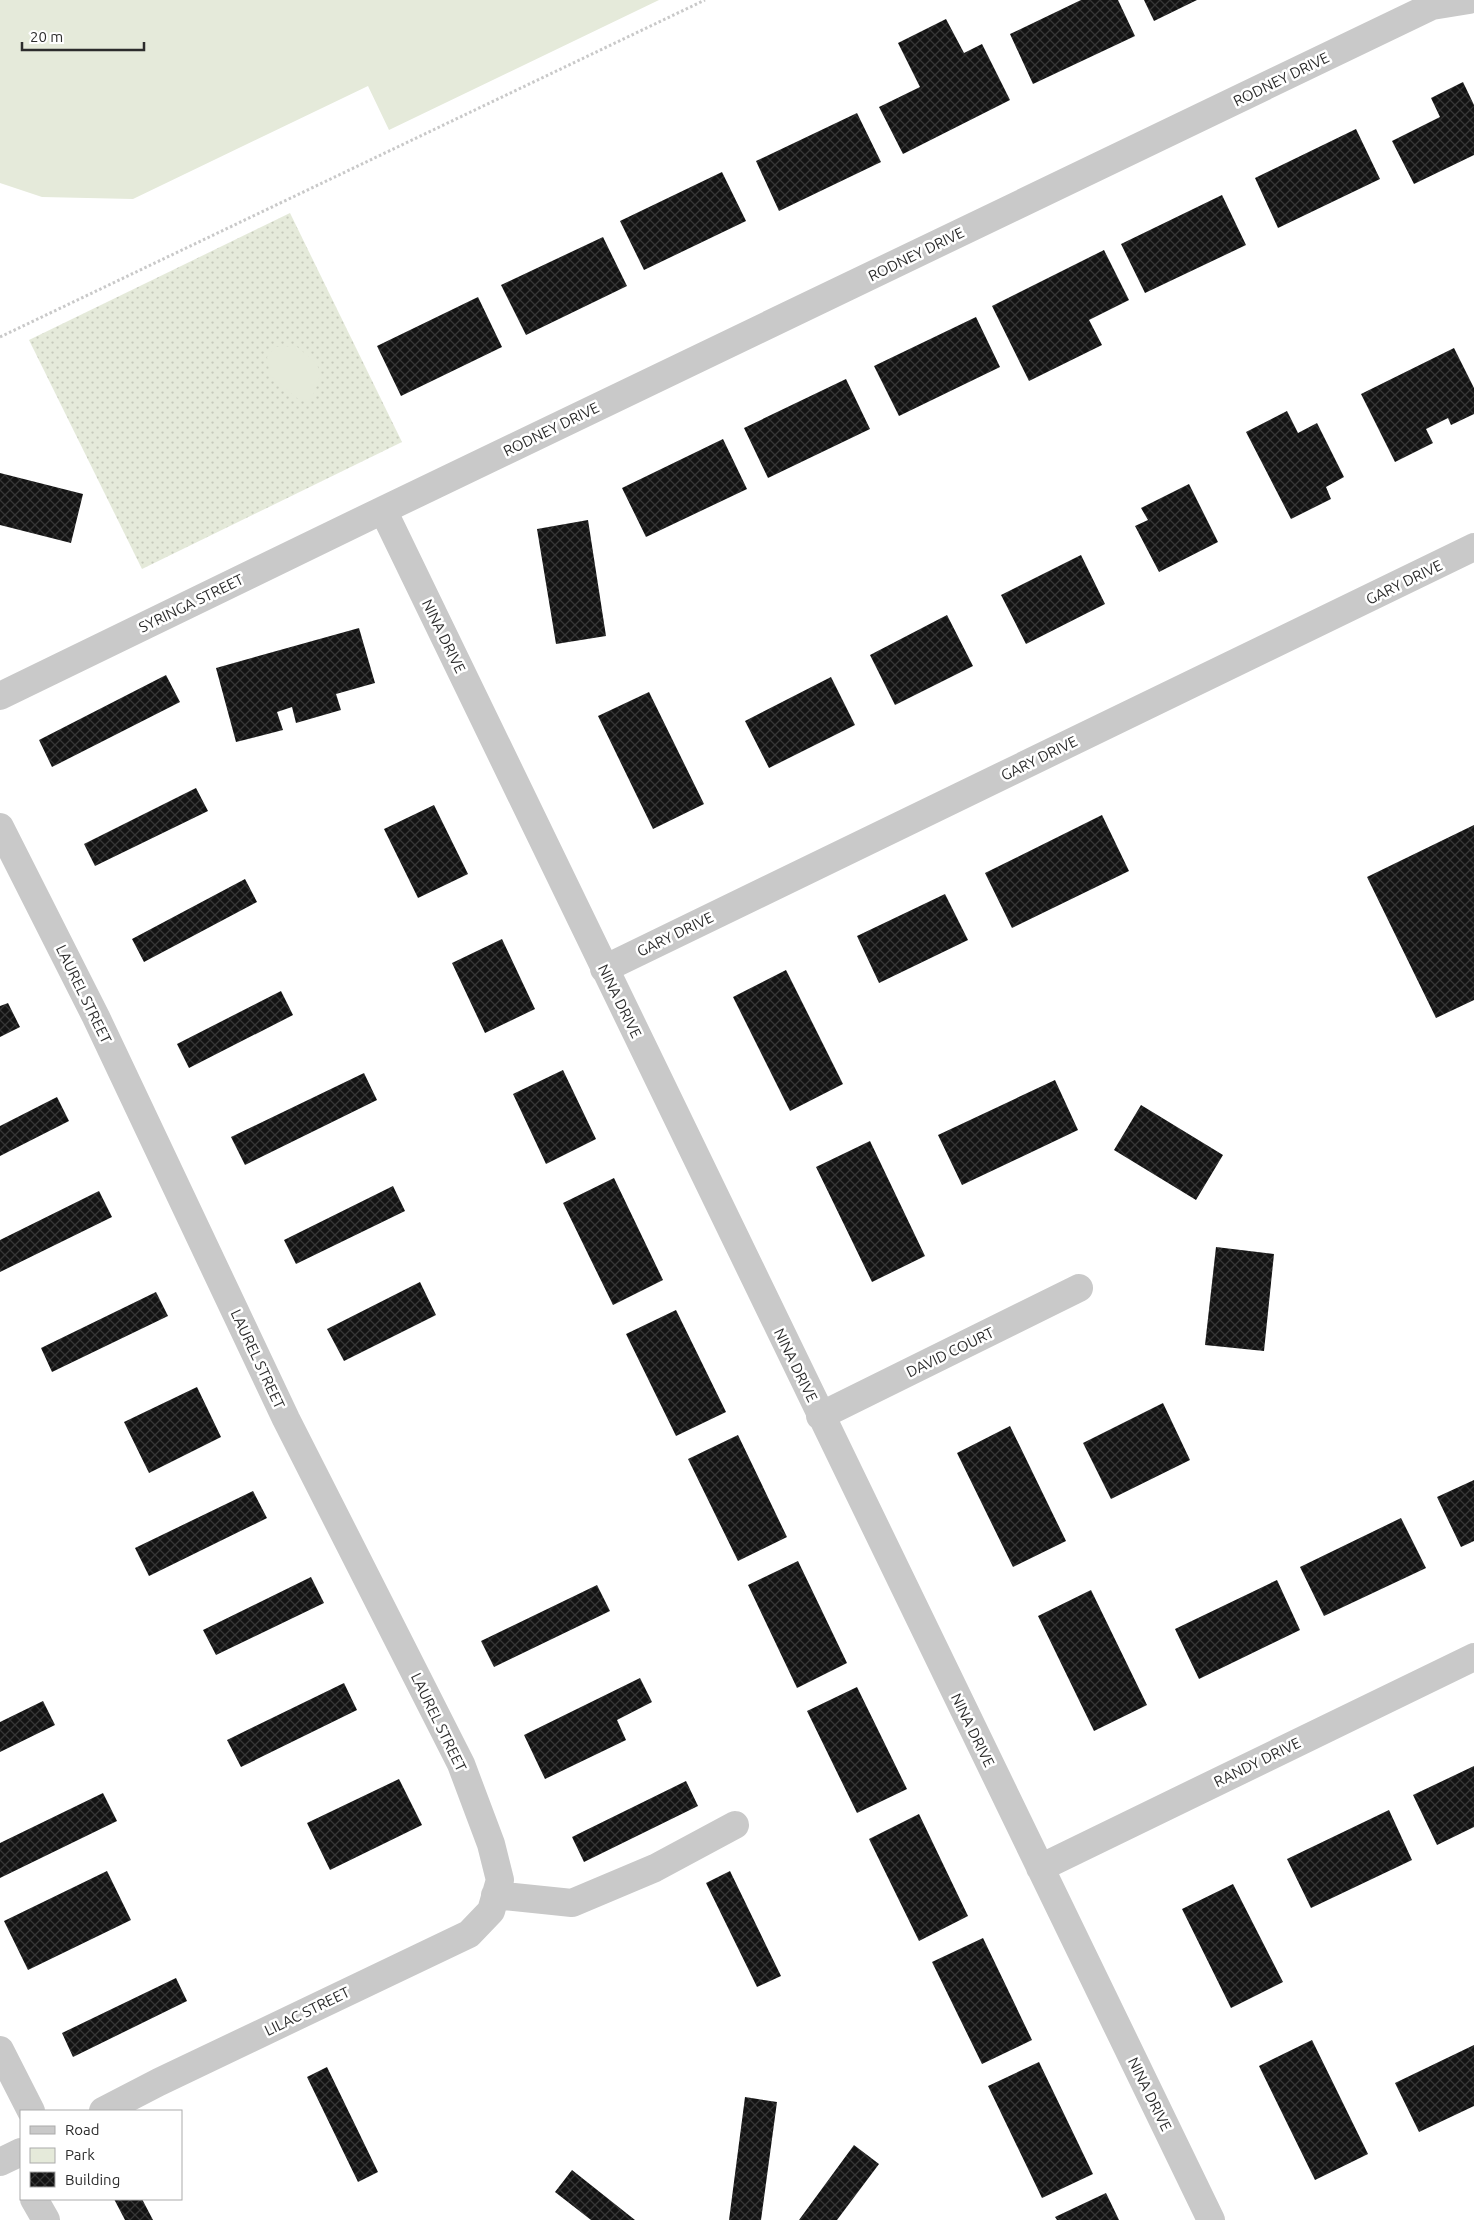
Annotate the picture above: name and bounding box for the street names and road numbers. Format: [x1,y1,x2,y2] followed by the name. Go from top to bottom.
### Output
[1230,48,1332,110] street label: RODNEY DRIVE
[865,223,967,285] street label: RODNEY DRIVE
[500,398,602,460] street label: RODNEY DRIVE
[1363,556,1445,608] street label: GARY DRIVE
[136,570,247,636] street label: SYRINGA STREET
[419,596,469,676] street label: NINA DRIVE
[998,732,1080,784] street label: GARY DRIVE
[634,908,716,960] street label: GARY DRIVE
[53,942,116,1047] street label: LAUREL STREET
[595,961,645,1041] street label: NINA DRIVE
[228,1307,289,1412] street label: LAUREL STREET
[903,1323,997,1381] street label: DAVID COURT
[771,1325,821,1405] street label: NINA DRIVE
[408,1670,471,1775] street label: LAUREL STREET
[948,1690,998,1770] street label: NINA DRIVE
[1211,1734,1303,1790] street label: RANDY DRIVE
[262,1983,353,2039] street label: LILAC STREET
[1125,2054,1175,2134] street label: NINA DRIVE

